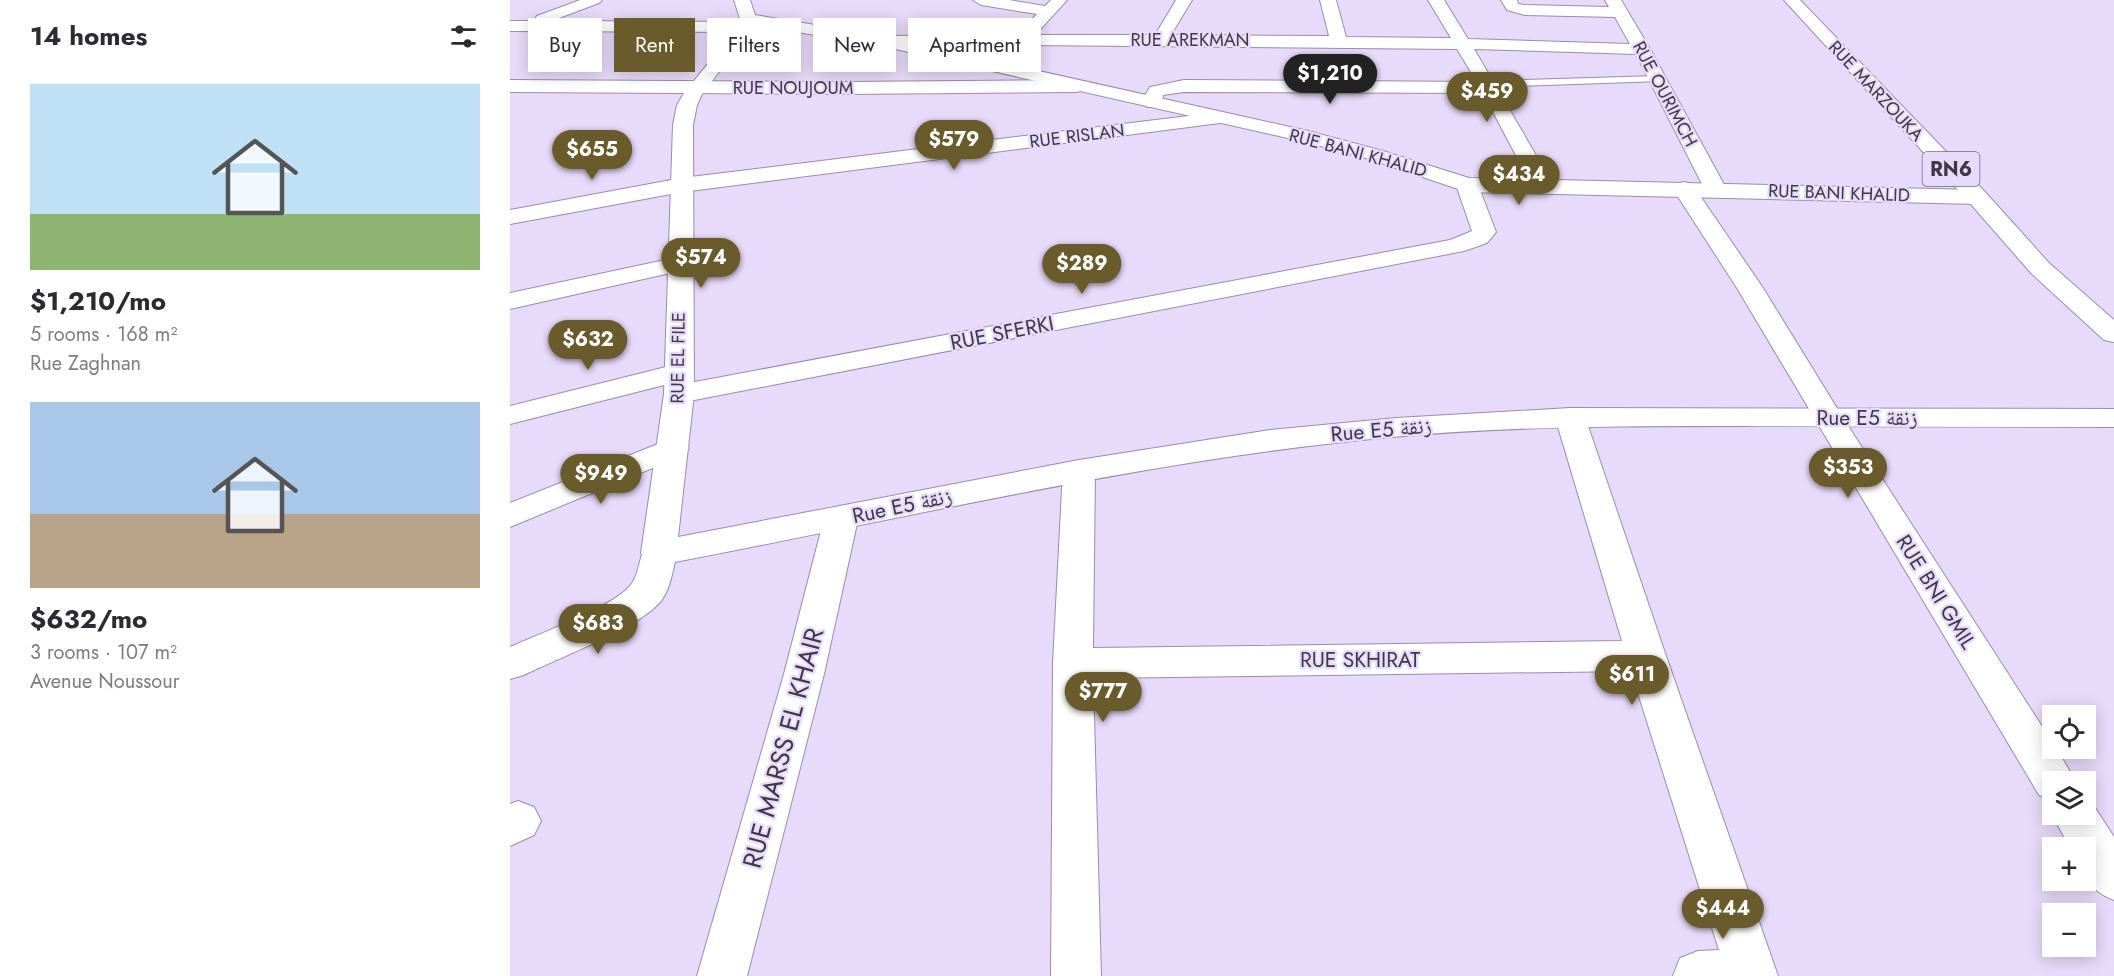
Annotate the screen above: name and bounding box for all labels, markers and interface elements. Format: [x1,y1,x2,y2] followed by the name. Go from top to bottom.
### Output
[30,17,147,55] text: 14 homes
[528,18,602,72] chip: Buy
[614,18,695,72] chip: Rent
[707,18,801,72] chip: Filters
[813,18,896,72] chip: New
[908,18,1041,72] chip: Apartment
[447,20,480,53] icon: filters
[1130,27,1250,53] street label: RUE AREKMAN
[1822,35,1930,147] street label: RUE MARZOUKA
[1626,37,1704,151] street label: RUE OURIMCH
[1281,54,1379,105] pin: $1,210
[1297,59,1363,88] text: $1,210
[1451,72,1523,123] pin: $459
[733,75,853,101] street label: RUE NOUJOUM
[1461,77,1513,106] text: $459
[1028,117,1126,155] street label: RUE RISLAN
[918,120,990,171] pin: $579
[1286,122,1430,184] street label: RUE BANI KHALID
[201,123,309,231] icon: home
[929,125,979,154] text: $579
[556,130,628,181] pin: $655
[566,135,618,164] text: $655
[1922,152,1980,186] road number: RN6
[1483,155,1555,206] pin: $434
[1493,160,1545,189] text: $434
[1768,178,1910,208] street label: RUE BANI KHALID
[665,238,737,289] pin: $574
[675,243,727,272] text: $574
[1046,244,1118,295] pin: $289
[1056,249,1108,278] text: $289
[30,282,166,320] text: $1,210/mo
[948,308,1056,358] street label: RUE SFERKI
[664,312,692,404] street label: RUE EL FILE
[30,320,177,349] text: 5 rooms · 168 m²
[552,320,624,371] pin: $632
[562,325,614,354] text: $632
[30,349,141,378] text: Rue Zaghnan
[1816,403,1918,433] street label: Rue E5 زنقة
[1329,411,1433,449] street label: Rue E5 زنقة
[201,441,309,549] icon: home
[1812,448,1884,499] pin: $353
[1823,453,1873,482] text: $353
[565,454,637,505] pin: $949
[574,459,628,488] text: $949
[849,481,955,531] street label: Rue E5 زنقة
[1889,529,1983,656] street label: RUE BNI GMIL
[30,600,147,638] text: $632/mo
[562,604,634,655] pin: $683
[573,609,623,638] text: $683
[733,623,833,872] street label: RUE MARSS EL KHAIR
[30,638,177,667] text: 3 rooms · 107 m²
[1300,645,1420,675] street label: RUE SKHIRAT
[1596,655,1668,706] pin: $611
[1609,660,1655,689] text: $611
[30,667,180,696] text: Avenue Noussour
[1067,672,1139,723] pin: $777
[1079,677,1127,706] text: $777
[2042,705,2096,957] map controls
[2042,705,2096,759] button: locate
[2042,771,2096,825] button: layers
[2042,837,2096,891] button: +
[1687,889,1759,940] pin: $444
[1696,894,1750,923] text: $444
[2042,903,2096,957] button: −

